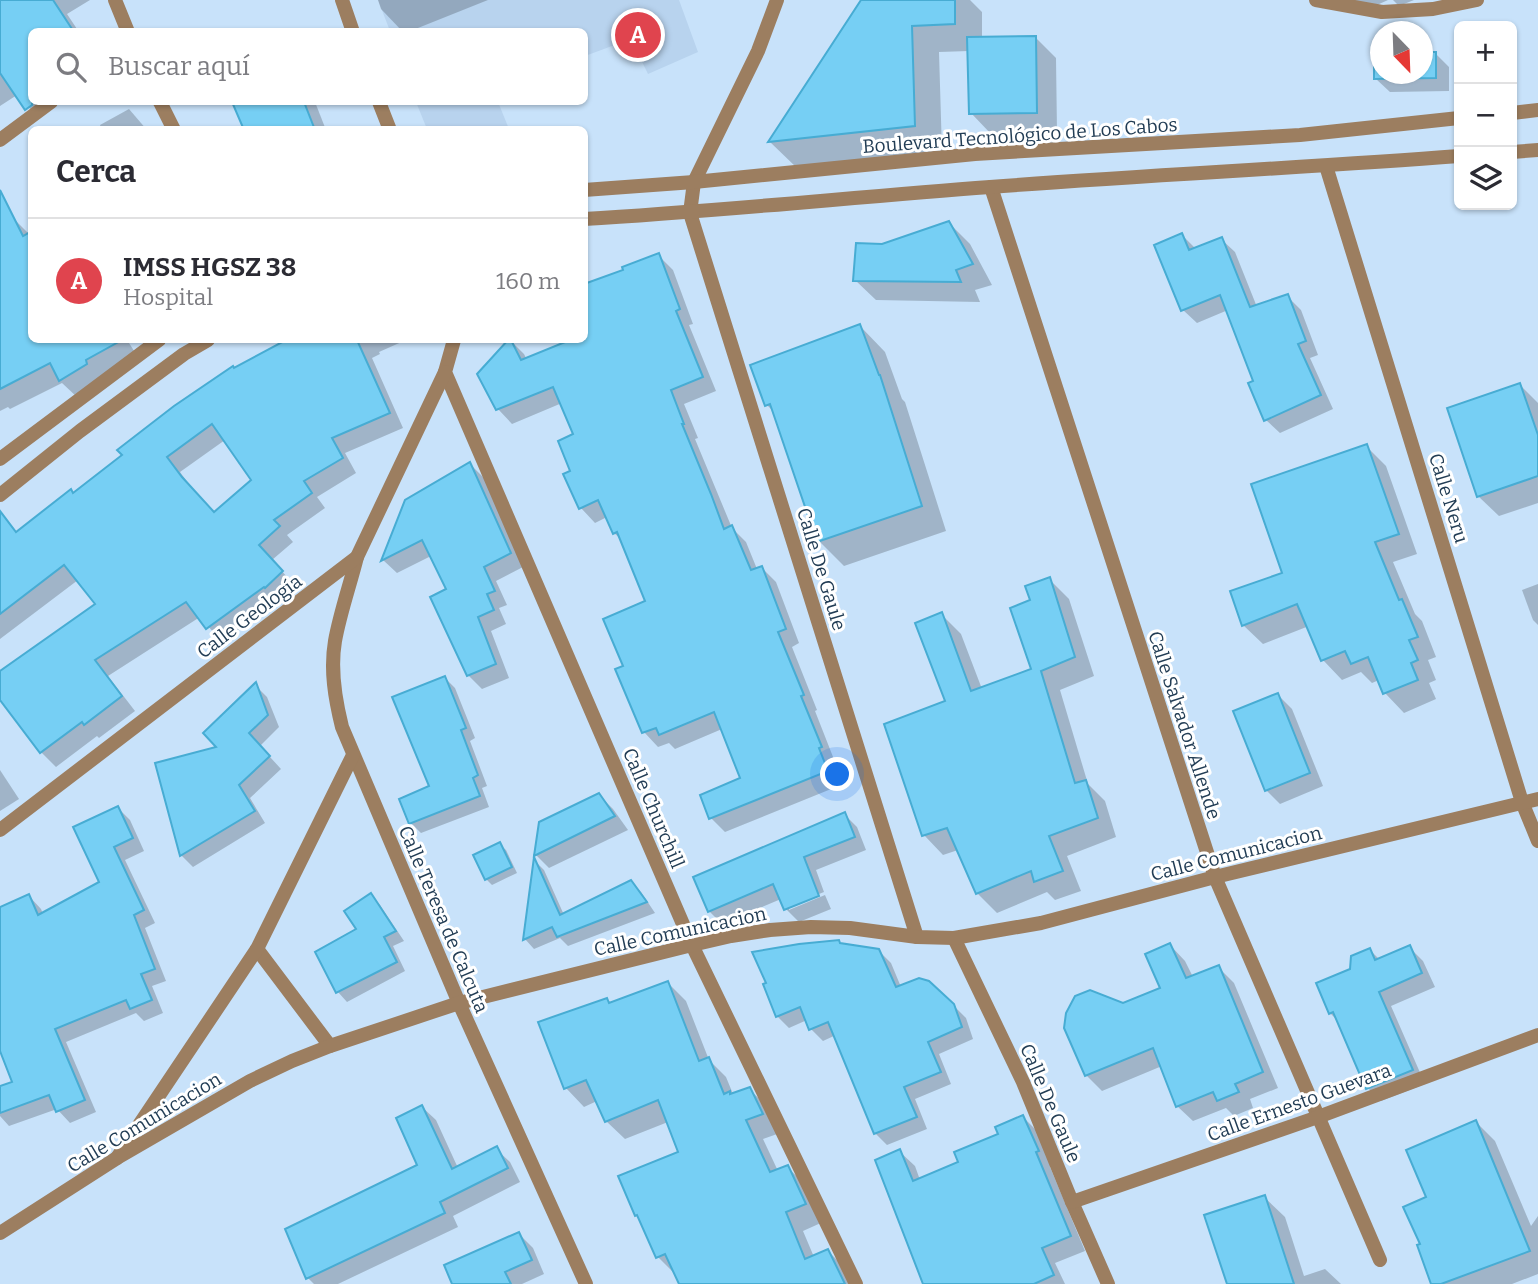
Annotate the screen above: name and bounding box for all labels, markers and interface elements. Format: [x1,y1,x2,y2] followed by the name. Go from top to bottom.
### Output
[615,9,661,61] pin: A
[1370,21,1433,84] north arrow
[1454,21,1517,210] map controls
[1454,21,1517,84] button: +
[28,28,588,105] search box
[52,48,90,86] icon: search
[108,51,250,82] text: Buscar aquí
[1454,84,1517,147] button: −
[862,113,1178,158] street label: Boulevard Tecnológico de Los Cabos
[1454,147,1517,210] button: layers
[56,154,136,190] text: Cerca
[123,252,296,283] text: IMSS HGSZ 38
[71,267,87,295] text: A
[496,267,560,295] text: 160 m
[123,283,213,311] text: Hospital
[1424,451,1473,546] street label: Calle Neru
[792,505,851,633] street label: Calle De Gaule
[192,569,307,663] street label: Calle Geología
[1143,628,1226,822] street label: Calle Salvador Allende
[618,745,689,872] street label: Calle Churchill
[820,757,854,791] your location
[1148,821,1324,886] street label: Calle Comunicacion
[394,822,494,1017] street label: Calle Teresa de Calcuta
[592,902,768,961] street label: Calle Comunicacion
[1015,1040,1086,1166] street label: Calle De Gaule
[1204,1058,1395,1146] street label: Calle Ernesto Guevara
[63,1067,225,1177] street label: Calle Comunicacion

